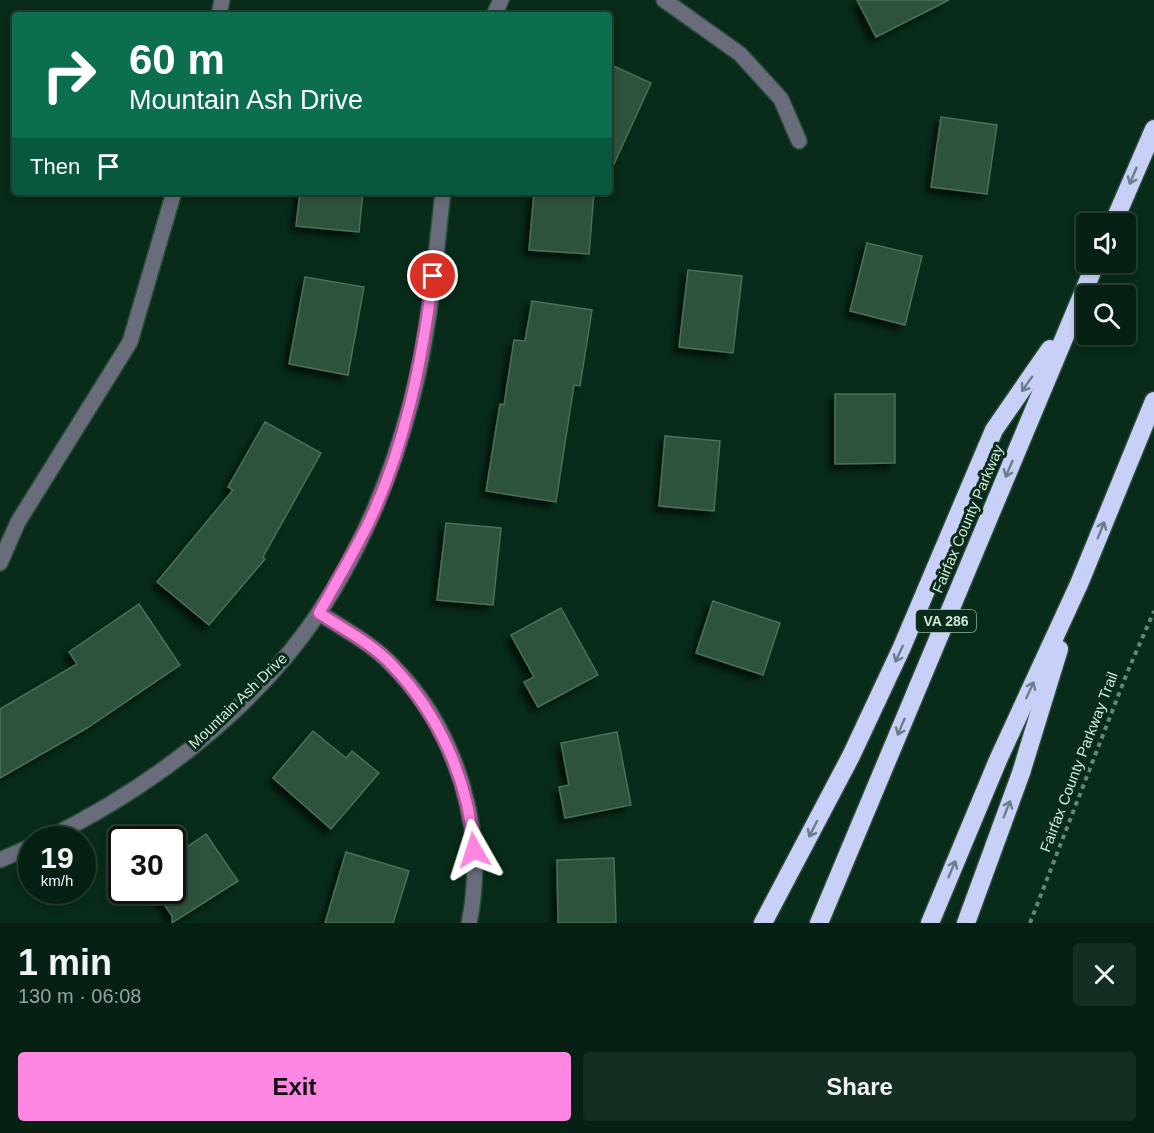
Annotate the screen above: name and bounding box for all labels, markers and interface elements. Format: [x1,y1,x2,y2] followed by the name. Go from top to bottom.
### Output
[30,36,108,114] icon: right
[129,36,225,83] text: 60 m
[129,85,363,115] text: Mountain Ash Drive
[92,150,125,183] icon: arrive
[30,154,80,179] text: Then
[1127,167,1139,185] one-way arrow
[1076,213,1136,345] map controls
[1076,213,1136,273] button: sound
[407,250,458,301] pin
[416,259,449,292] icon: arrive
[1076,285,1136,345] button: search
[1021,375,1033,391] one-way arrow
[929,442,1007,595] street label: Fairfax County Parkway
[1003,459,1014,478] one-way arrow
[1096,521,1107,540] one-way arrow
[916,610,976,632] road number: VA 286
[892,644,904,662] one-way arrow
[185,649,290,752] street label: Mountain Ash Drive
[1036,669,1121,854] street label: Fairfax County Parkway Trail
[1024,682,1036,700] one-way arrow
[895,717,906,735] one-way arrow
[1002,800,1013,819] one-way arrow
[442,818,506,882] position arrow
[807,820,819,838] one-way arrow
[108,826,186,904] speed limit sign: 30
[40,841,74,874] text: 19
[947,860,958,879] one-way arrow
[41,872,73,889] text: km/h
[18,942,112,983] text: 1 min
[1073,943,1136,1006] button: close
[18,985,141,1007] text: 130 m · 06:08
[18,1052,571,1121] button: Exit
[583,1052,1136,1121] button: Share

